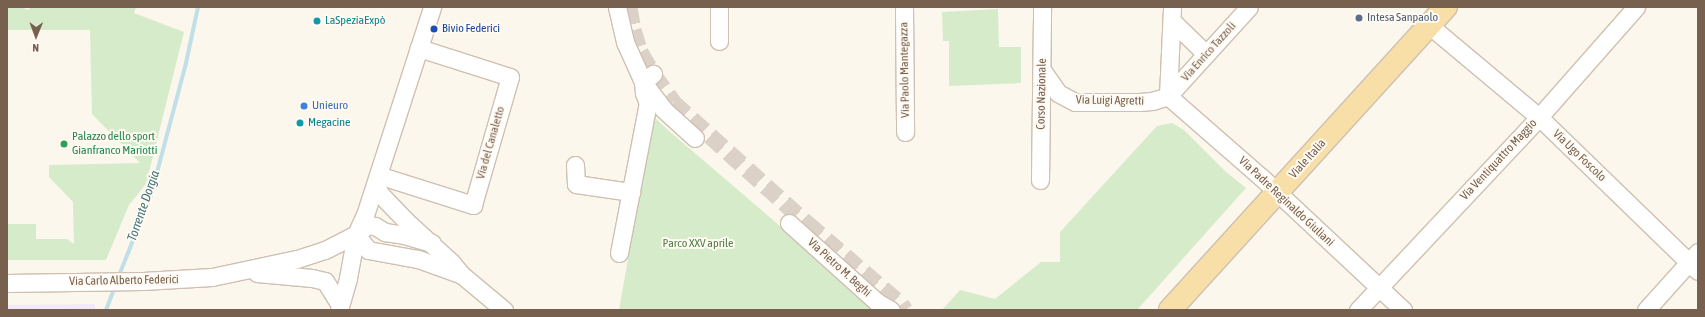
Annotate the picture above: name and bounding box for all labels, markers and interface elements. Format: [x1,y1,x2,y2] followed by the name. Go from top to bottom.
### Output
[1367,11,1438,25] place label: Intesa Sanpaolo
[1354,13,1364,23] marker: Intesa Sanpaolo
[325,14,385,28] place label: LaSpeziaExpò
[16,16,56,56] north arrow
[312,16,322,26] marker: LaSpeziaExpò
[1179,19,1239,85] street label: Via Enrico Tazzoli
[442,22,500,36] place label: Bivio Federici
[897,22,913,118] street label: Via Paolo Mantegazza
[429,24,439,34] marker: Bivio Federici
[32,42,39,54] text: N
[1034,58,1050,130] street label: Corso Nazionale
[1076,93,1144,109] street label: Via Luigi Agretti
[312,99,348,113] place label: Unieuro
[299,101,309,111] marker: Unieuro
[474,105,508,181] street label: Via del Canaletto
[308,116,350,130] place label: Megacine
[1458,116,1540,204] street label: Via Ventiquattro Maggio
[295,118,305,128] marker: Megacine
[1549,127,1609,185] street label: Via Ugo Foscolo
[72,130,157,158] place label: Palazzo dello sport Gianfranco Mariotti
[1287,136,1329,182] street label: Viale Italia
[59,139,69,149] marker: Palazzo dello sport Gianfranco Mariotti
[1235,154,1337,250] street label: Via Padre Reginaldo Giuliani
[125,169,163,243] water label: Torrente Dorgia
[804,236,874,300] street label: Via Pietro M. Beghi
[663,237,733,251] park label: Parco XXV aprile
[69,273,179,289] street label: Via Carlo Alberto Federici

